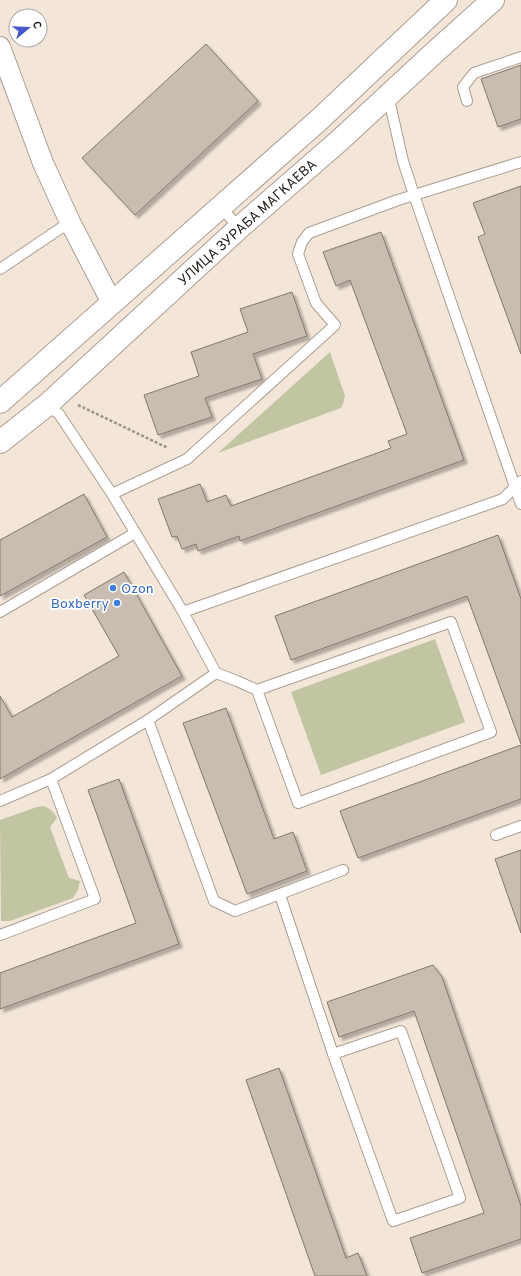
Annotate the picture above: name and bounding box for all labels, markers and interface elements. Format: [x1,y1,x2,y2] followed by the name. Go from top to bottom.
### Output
[8,8,48,48] north arrow
[29,19,44,31] text: С
[175,156,321,290] street label: УЛИЦА ЗУРАБА МАГКАЕВА
[121,581,154,598] place label: Ozon
[108,583,118,593] marker: Ozon
[51,596,109,613] place label: Boxberry
[112,598,122,608] marker: Boxberry

